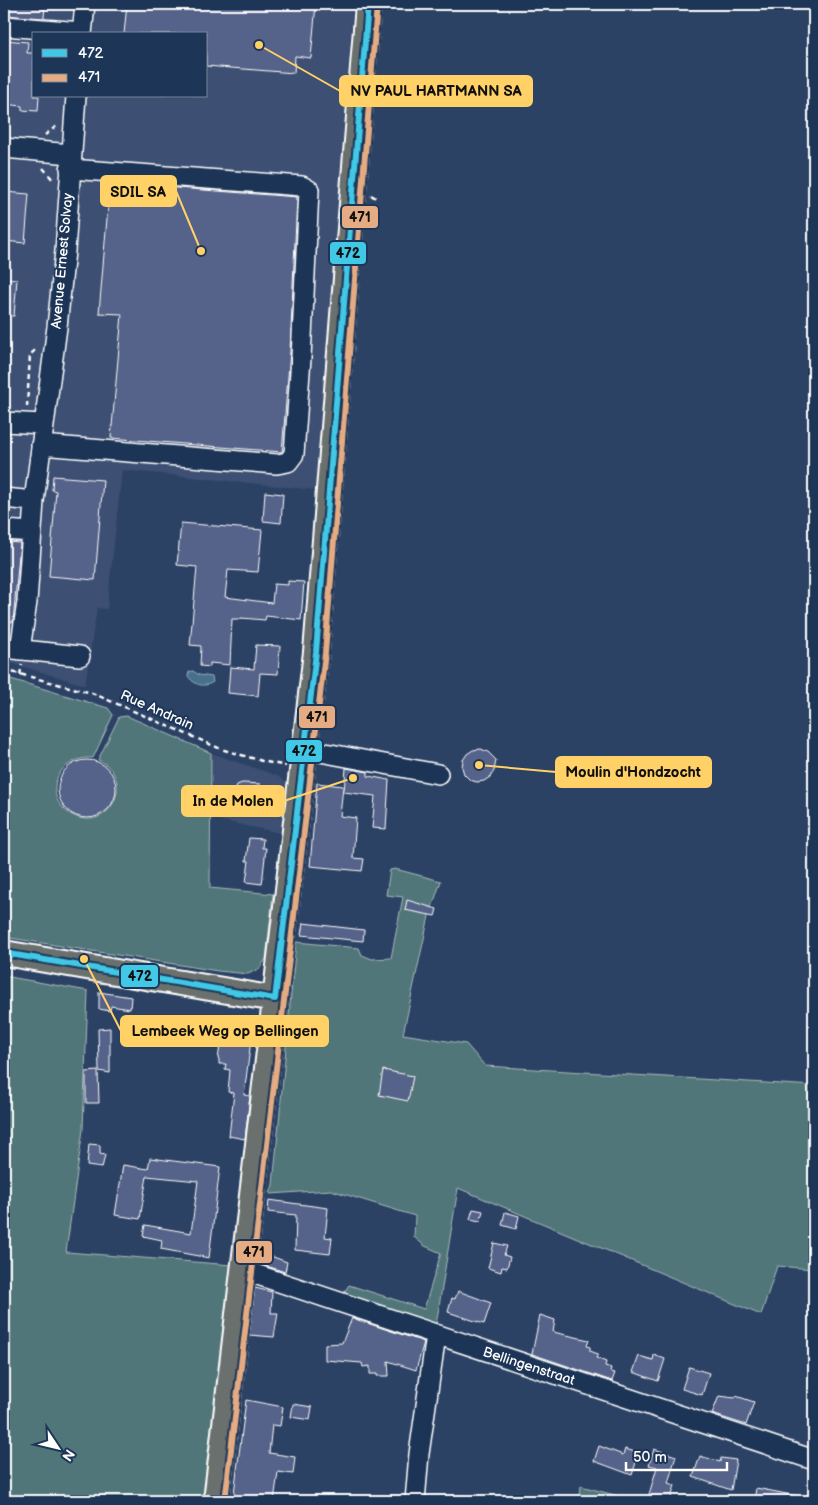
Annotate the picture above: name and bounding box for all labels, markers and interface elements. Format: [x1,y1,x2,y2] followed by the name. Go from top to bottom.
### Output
[32,32,208,98] legend
[78,44,104,63] text: 472
[78,68,100,87] text: 471
[340,76,532,106] callout: NV PAUL HARTMANN SA
[350,82,523,101] text: NV PAUL HARTMANN SA
[101,176,176,206] callout: SDIL SA
[110,183,167,202] text: SDIL SA
[48,192,76,330] street label: Avenue Ernest Solvay
[341,205,379,229] line badge: 471
[349,209,371,226] text: 471
[329,241,367,265] line badge: 472
[336,245,361,262] text: 472
[118,686,196,734] street label: Rue Andrain
[298,705,336,729] line badge: 471
[306,709,328,726] text: 471
[285,739,323,763] line badge: 472
[292,743,317,760] text: 472
[556,757,711,787] callout: Moulin d'Hondzocht
[565,763,701,782] text: Moulin d'Hondzocht
[182,786,284,816] callout: In de Molen
[192,792,274,811] text: In de Molen
[120,964,159,988] line badge: 472
[128,968,153,985] text: 472
[121,1016,328,1046] callout: Lembeek Weg op Bellingen
[131,1022,319,1041] text: Lembeek Weg op Bellingen
[235,1240,273,1264] line badge: 471
[243,1244,265,1261] text: 471
[481,1343,578,1389] street label: Bellingenstraat
[32,1422,82,1472] north arrow
[626,1440,727,1472] scale bar
[58,1446,78,1464] text: N
[633,1448,667,1467] text: 50 m

